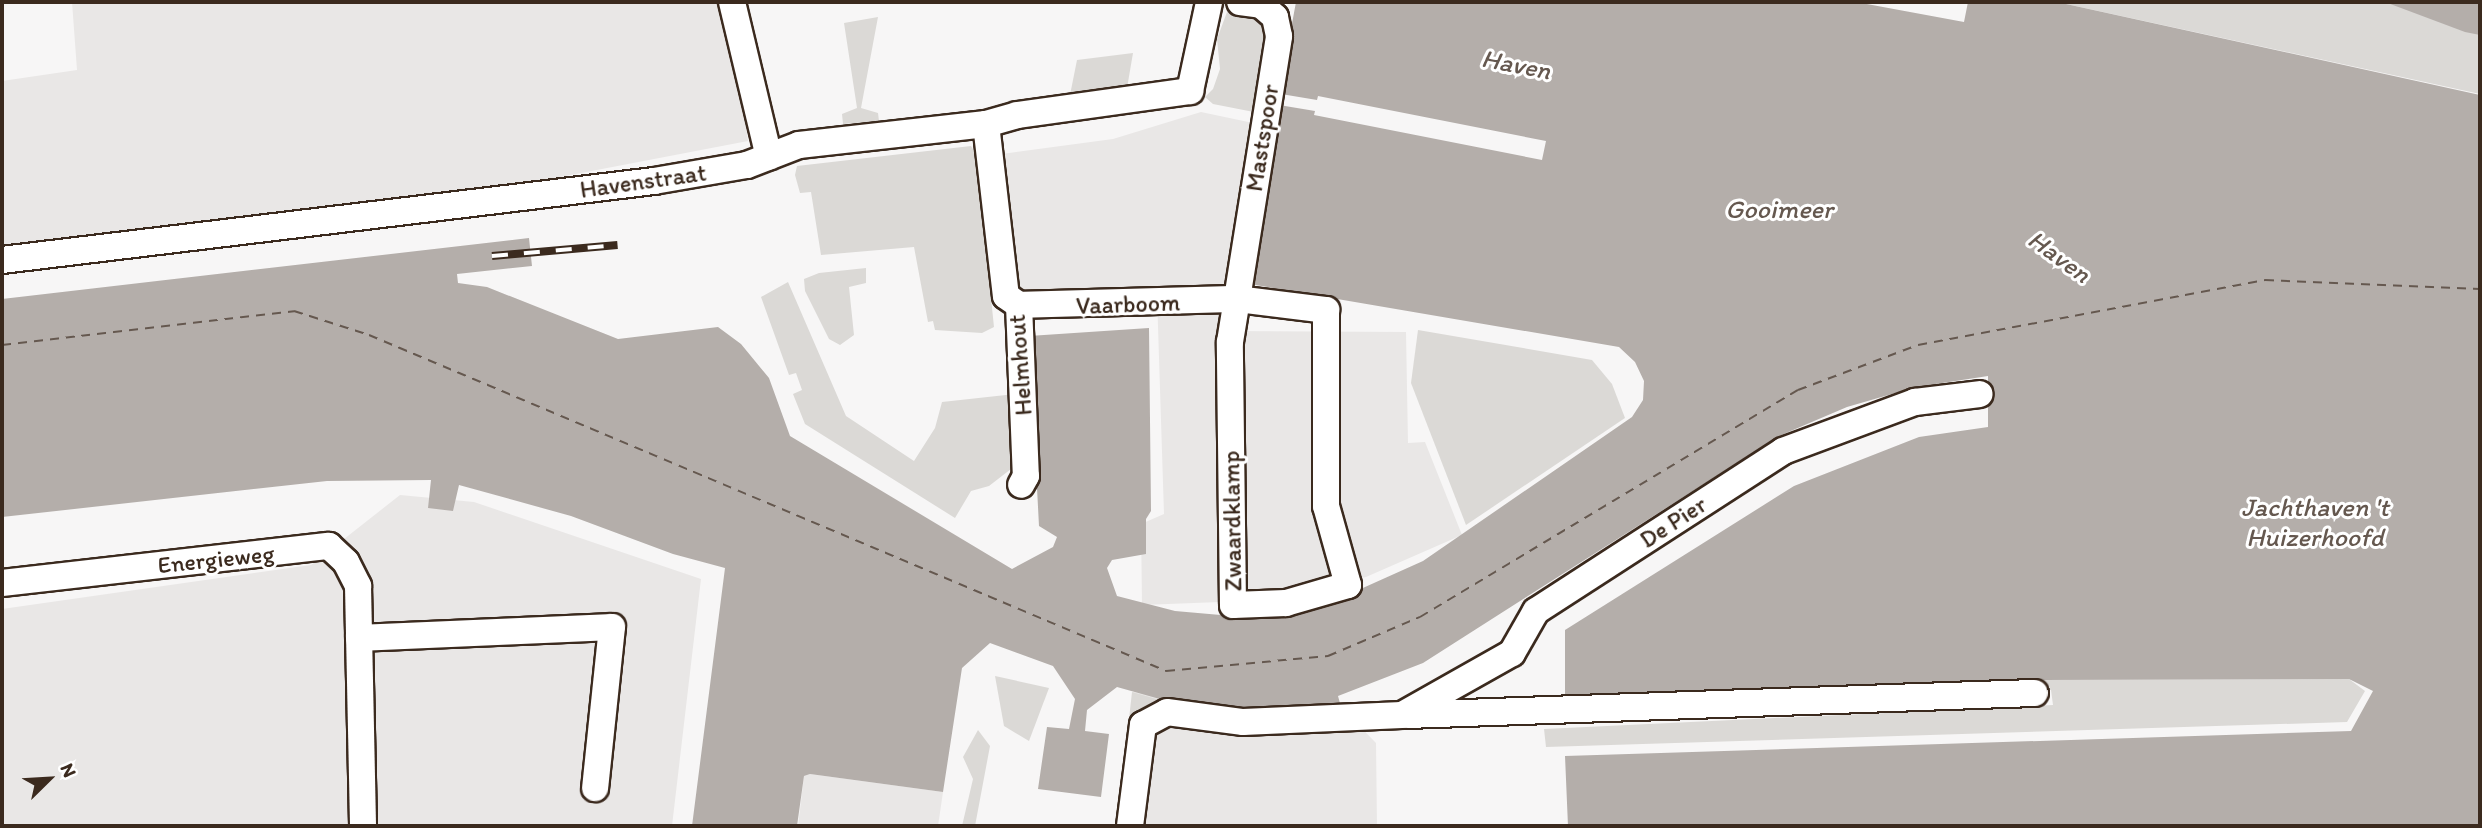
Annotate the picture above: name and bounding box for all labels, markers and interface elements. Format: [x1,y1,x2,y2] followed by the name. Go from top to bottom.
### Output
[1479,43,1553,87] water label: Haven
[1239,82,1285,194] street label: Mastspoor
[578,158,708,204] street label: Havenstraat
[1725,194,1833,226] water label: Gooimeer
[2022,224,2096,290] water label: Haven
[1075,288,1181,320] street label: Vaarboom
[1002,313,1038,417] street label: Helmhout
[1216,450,1248,592] street label: Zwaardklamp
[1634,490,1712,554] street label: De Pier
[2241,492,2389,554] water label: Jachthaven 't Huizerhoofd
[156,539,276,579] street label: Energieweg
[14,744,84,814] north arrow
[56,760,82,781] text: N

